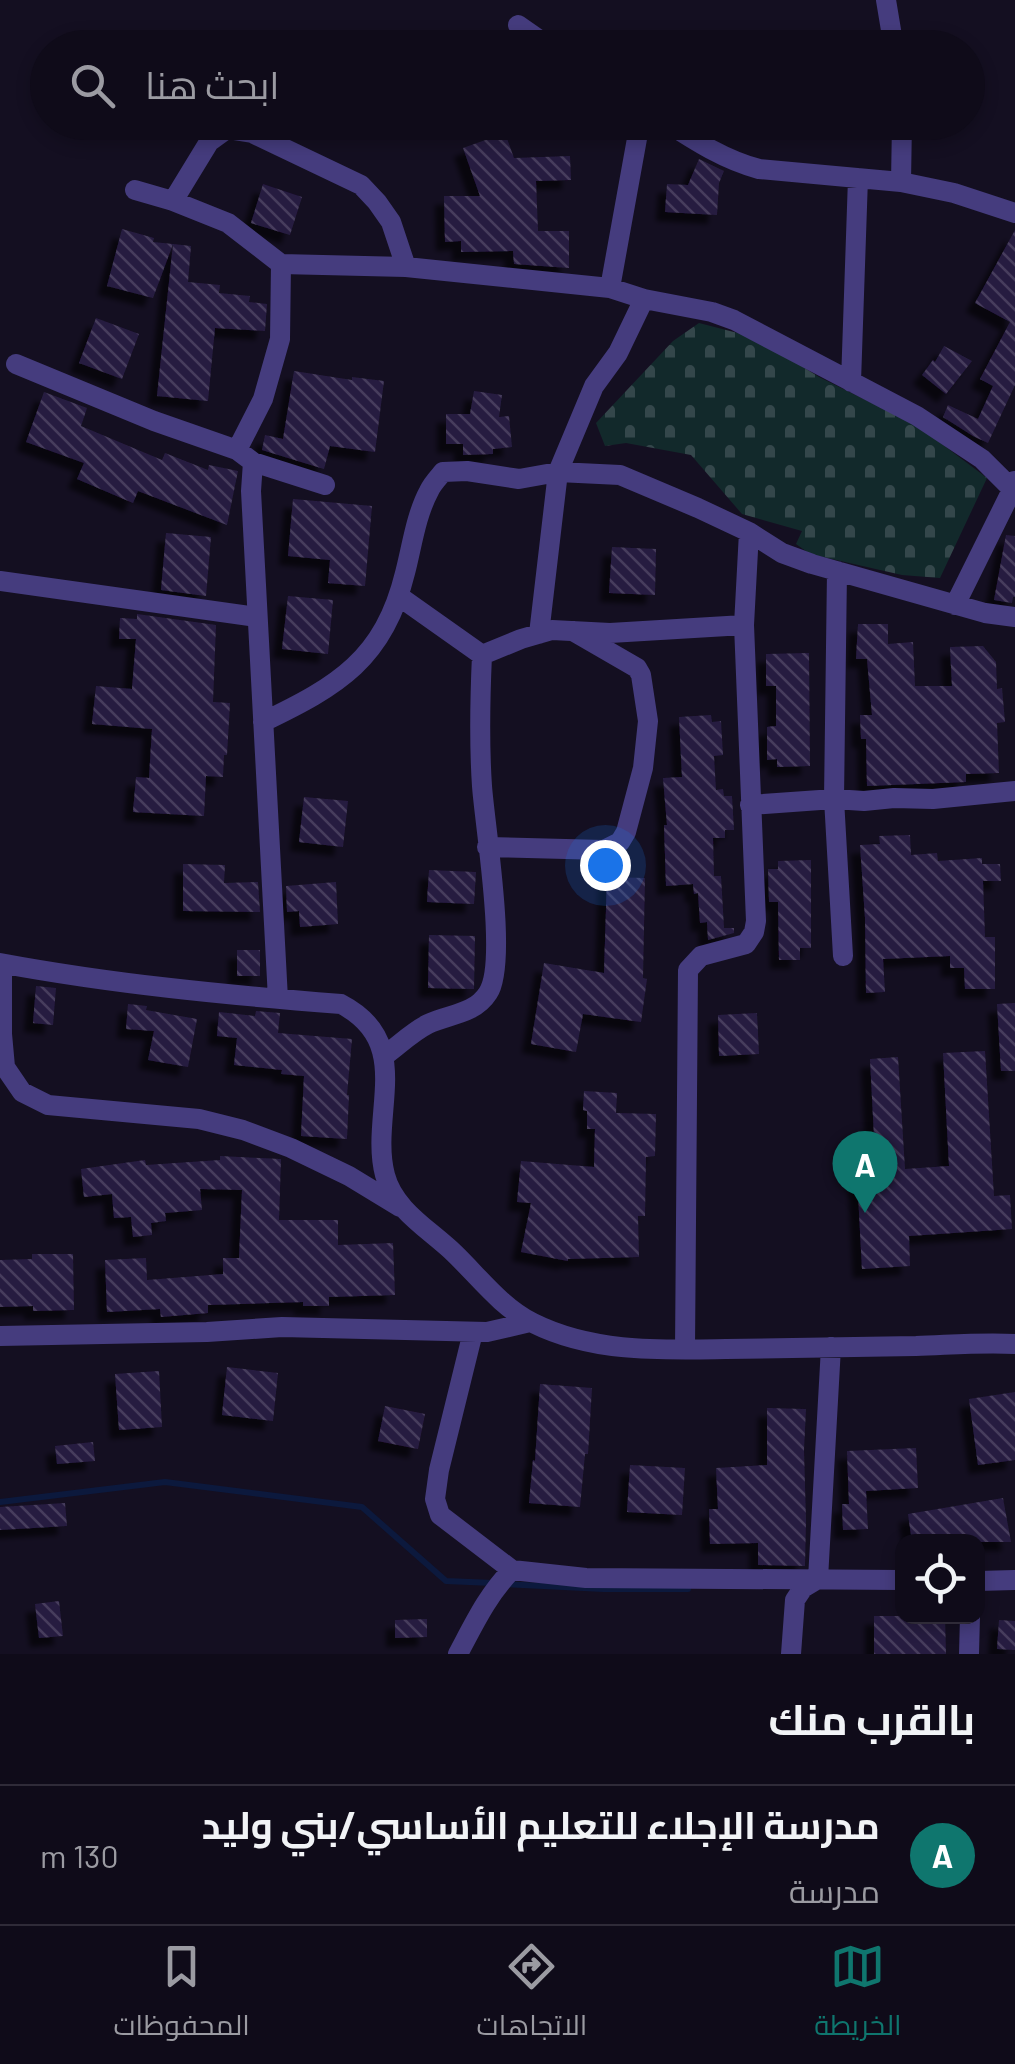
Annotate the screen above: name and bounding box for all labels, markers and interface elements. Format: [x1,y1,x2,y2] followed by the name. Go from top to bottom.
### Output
[30,30,985,140] search box
[65,58,120,113] icon: search
[145,61,280,107] text: ابحث هنا
[580,840,631,891] your location
[832,1130,898,1213] pin: A
[895,1534,985,1624] map controls
[895,1534,985,1624] button: locate
[768,1693,975,1743] text: بالقرب منك
[202,1801,880,1847] text: مدرسة الإجلاء للتعليم الأساسي/بني وليد
[40,1836,119,1874] text: 130 m
[932,1836,953,1874] text: A
[789,1871,880,1909] text: مدرسة
[113,1939,250,2051] tab: المحفوظات
[477,1939,587,2051] tab: الاتجاهات
[814,1939,902,2051] tab: الخريطة

